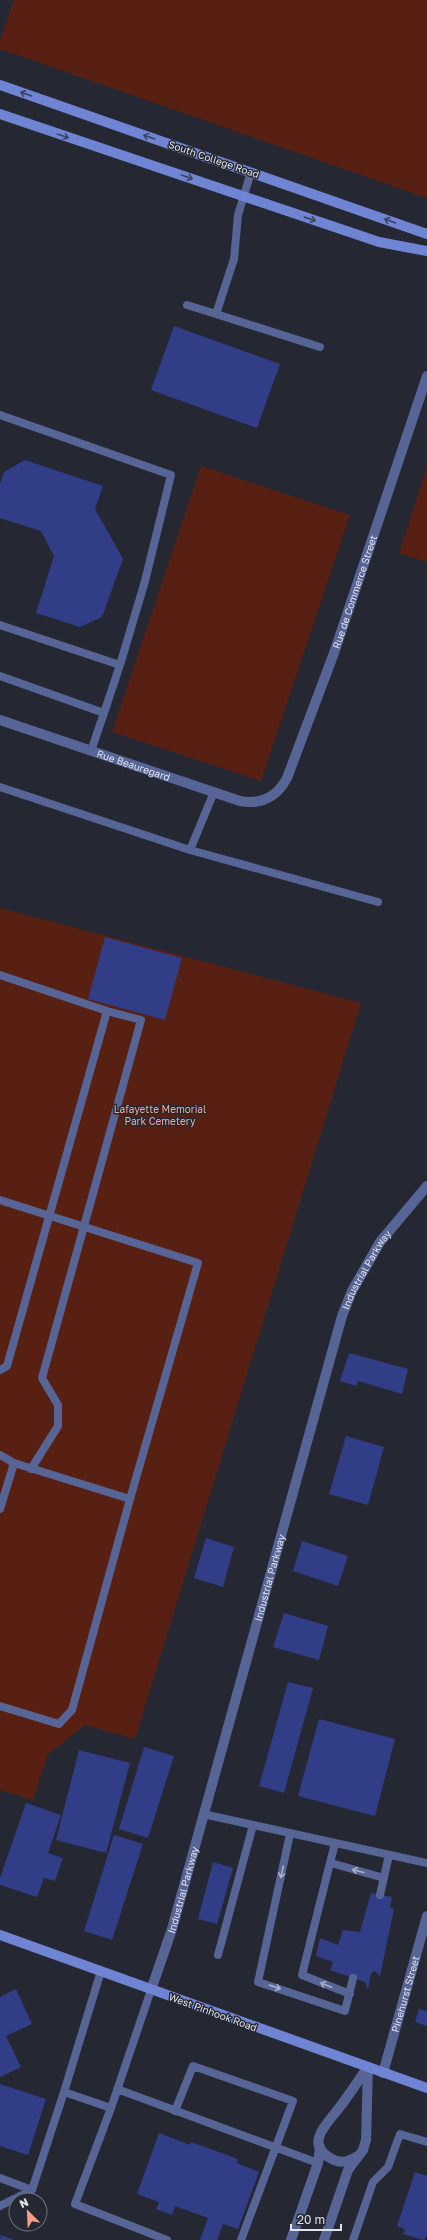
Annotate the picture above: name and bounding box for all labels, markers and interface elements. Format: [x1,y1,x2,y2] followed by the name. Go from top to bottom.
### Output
[19,90,32,97] one-way arrow
[57,132,69,140] one-way arrow
[143,132,155,140] one-way arrow
[167,138,261,180] street label: South College Road
[180,174,192,182] one-way arrow
[303,216,316,223] one-way arrow
[385,216,397,224] one-way arrow
[330,534,379,650] street label: Rue de Commerce Street
[95,747,172,783] street label: Rue Beauregard
[114,1103,206,1127] park label: Lafayette Memorial Park Cemetery
[339,1227,394,1311] street label: Industrial Parkway
[252,1533,287,1623] street label: Industrial Parkway
[165,1845,201,1935] street label: Industrial Parkway
[278,1865,286,1878] one-way arrow
[351,1866,364,1874] one-way arrow
[389,1954,422,2034] street label: Pinehurst Street
[321,1980,333,1988] one-way arrow
[268,1984,280,1992] one-way arrow
[167,1990,259,2034] street label: West Pinhook Road
[8,2192,48,2232] north arrow
[17,2195,30,2210] text: N
[291,2206,341,2232] scale bar
[297,2212,325,2227] text: 20 m

